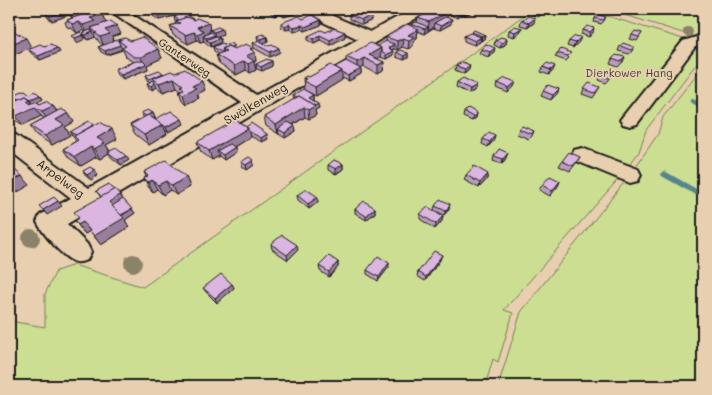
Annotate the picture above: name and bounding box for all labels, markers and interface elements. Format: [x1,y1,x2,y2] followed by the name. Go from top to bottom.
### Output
[156,34,214,80] street label: Ganterweg
[585,65,673,80] park label: Dierkower Hang
[221,78,289,128] street label: Swölkenweg
[34,155,88,201] street label: Arpelweg

